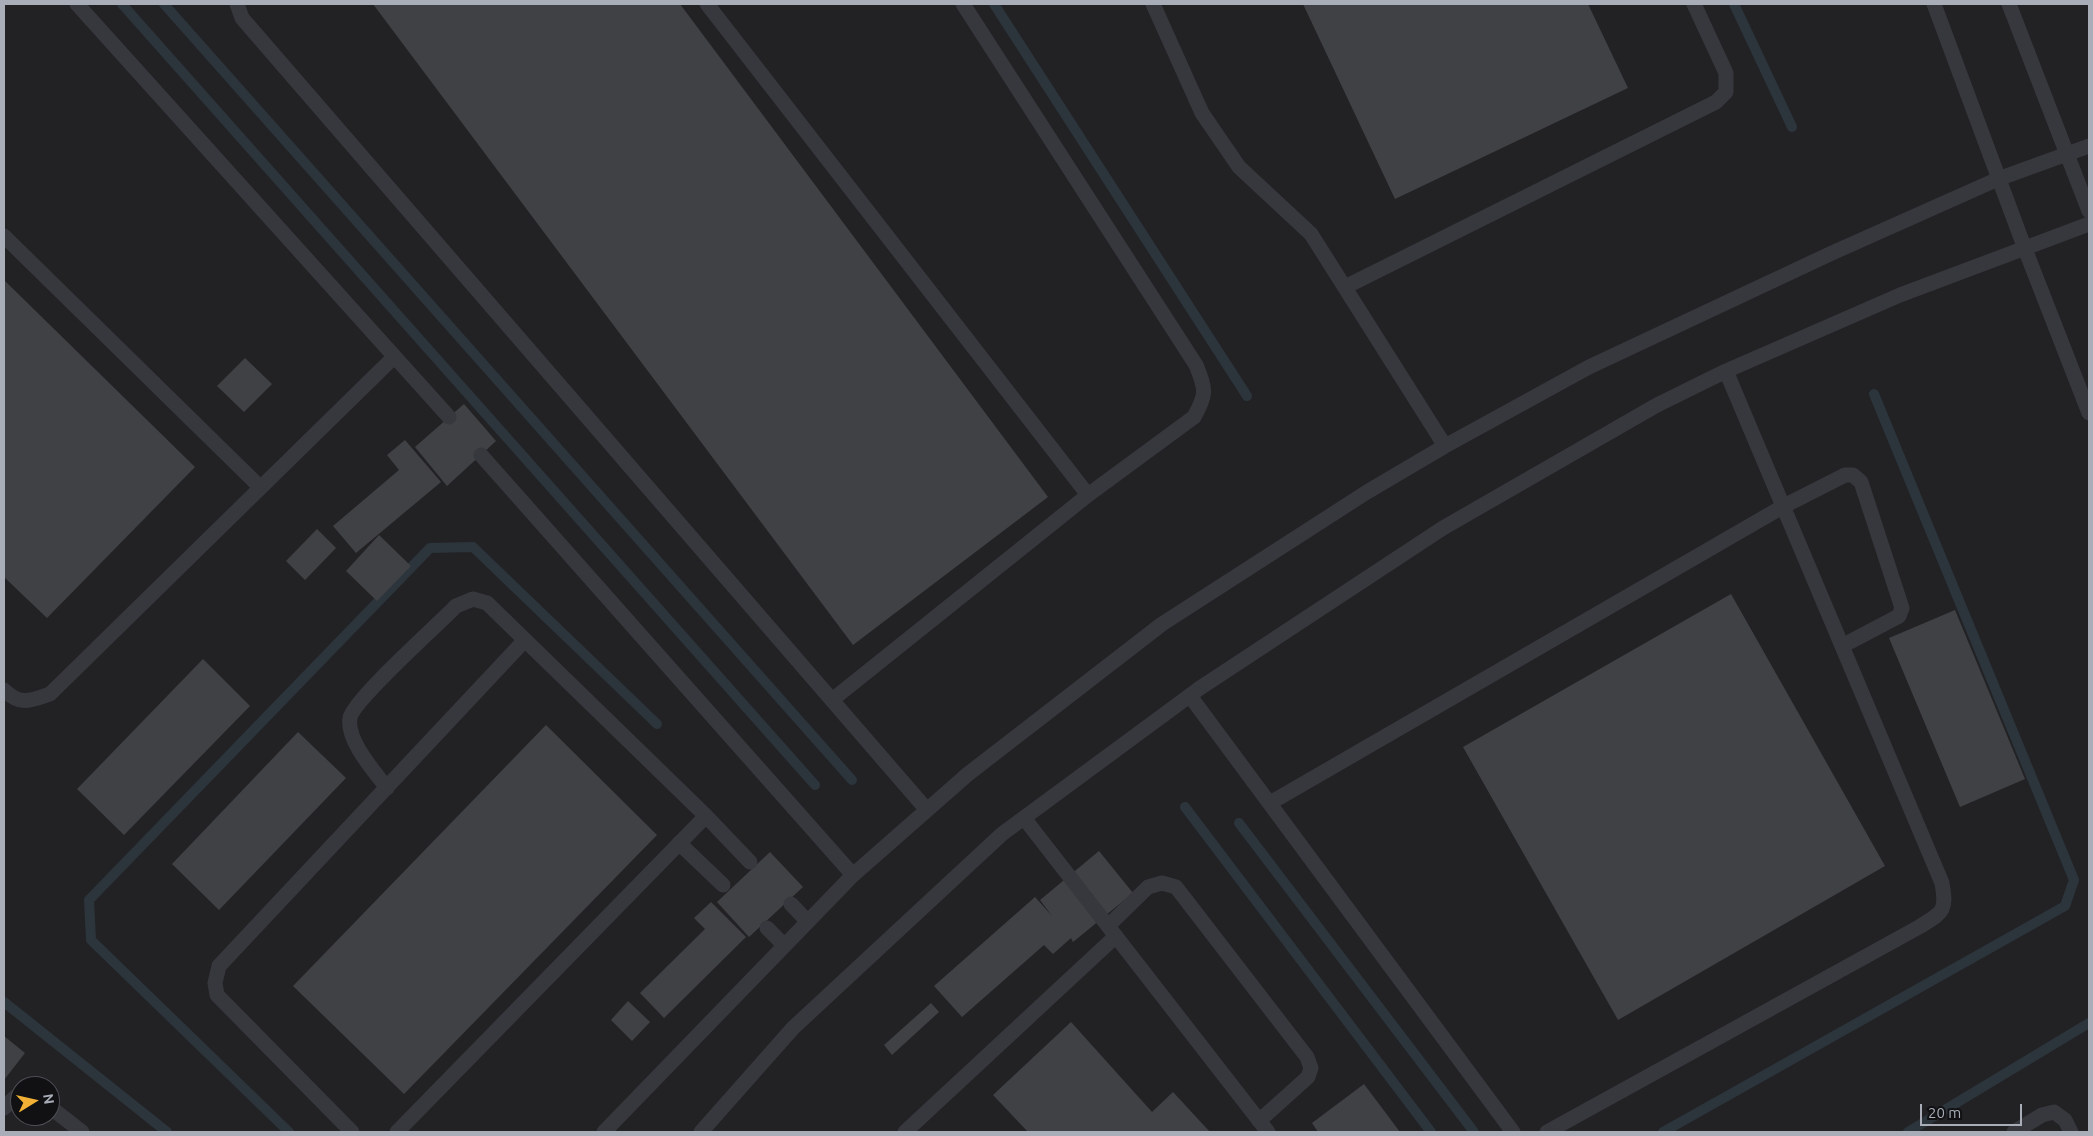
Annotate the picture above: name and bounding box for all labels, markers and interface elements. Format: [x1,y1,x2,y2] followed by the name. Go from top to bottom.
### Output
[10,1076,60,1126] north arrow
[40,1092,58,1105] text: N
[1923,1094,2026,1126] scale bar
[1928,1104,1961,1121] text: 20 m

